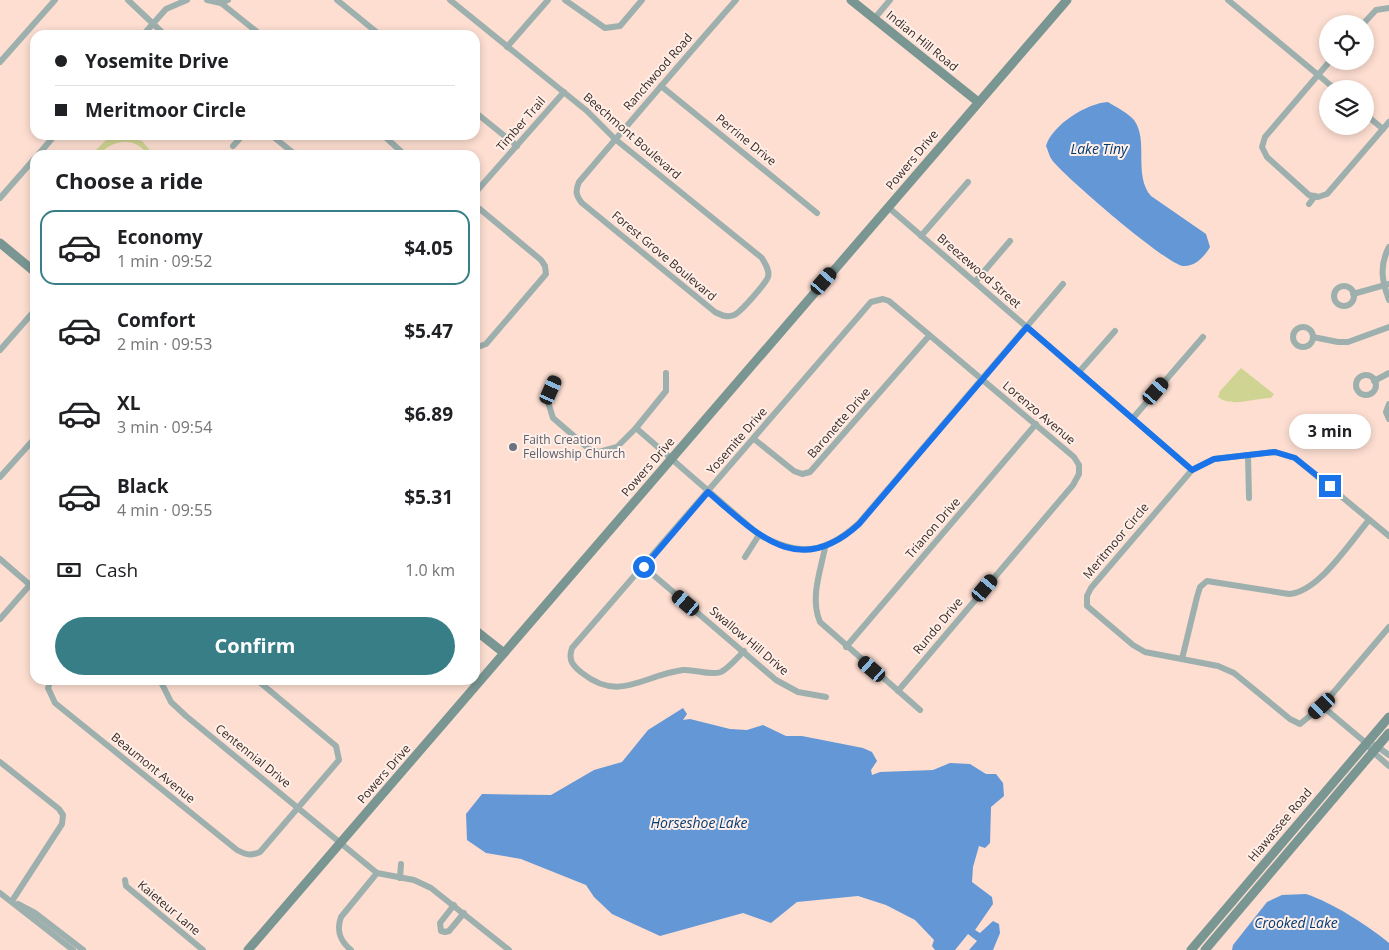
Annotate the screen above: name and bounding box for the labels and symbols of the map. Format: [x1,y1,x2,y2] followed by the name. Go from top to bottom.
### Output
[883,6,962,75] street label: Indian Hill Road
[619,29,696,114] street label: Ranchwood Road
[580,88,685,183] street label: Beechmont Boulevard
[492,93,549,155] street label: Timber Trail
[712,110,780,169] street label: Perrine Drive
[881,126,942,193] street label: Powers Drive
[1070,139,1129,158] water label: Lake Tiny
[608,207,720,305] street label: Forest Grove Boulevard
[934,229,1025,312] street label: Breezewood Street
[808,265,839,297] car
[538,373,563,407] car
[1140,375,1171,407] car
[999,377,1080,448] street label: Lorenzo Avenue
[803,384,874,462] street label: Baronette Drive
[703,403,771,478] street label: Yosemite Drive
[1289,414,1371,448] callout: 3 min
[523,431,625,462] place label: Faith Creation Fellowship Church
[617,433,678,500] street label: Powers Drive
[507,441,519,453] marker: Faith Creation Fellowship Church
[1319,475,1341,497] route end
[901,493,964,562] street label: Trianon Drive
[1079,499,1153,582] street label: Meritmoor Circle
[633,556,655,578] route start
[969,572,1000,604] car
[669,588,702,618] car
[909,594,967,658] street label: Rundo Drive
[706,602,793,679] street label: Swallow Hill Drive
[855,653,888,685] car
[1305,690,1338,722] car
[212,720,295,792] street label: Centennial Drive
[108,728,199,807] street label: Beaumont Avenue
[353,740,414,807] street label: Powers Drive
[1244,784,1315,865] street label: Hiawassee Road
[651,813,748,832] water label: Horseshoe Lake
[134,876,205,939] street label: Kaieteur Lane
[1254,913,1338,932] water label: Crooked Lake

